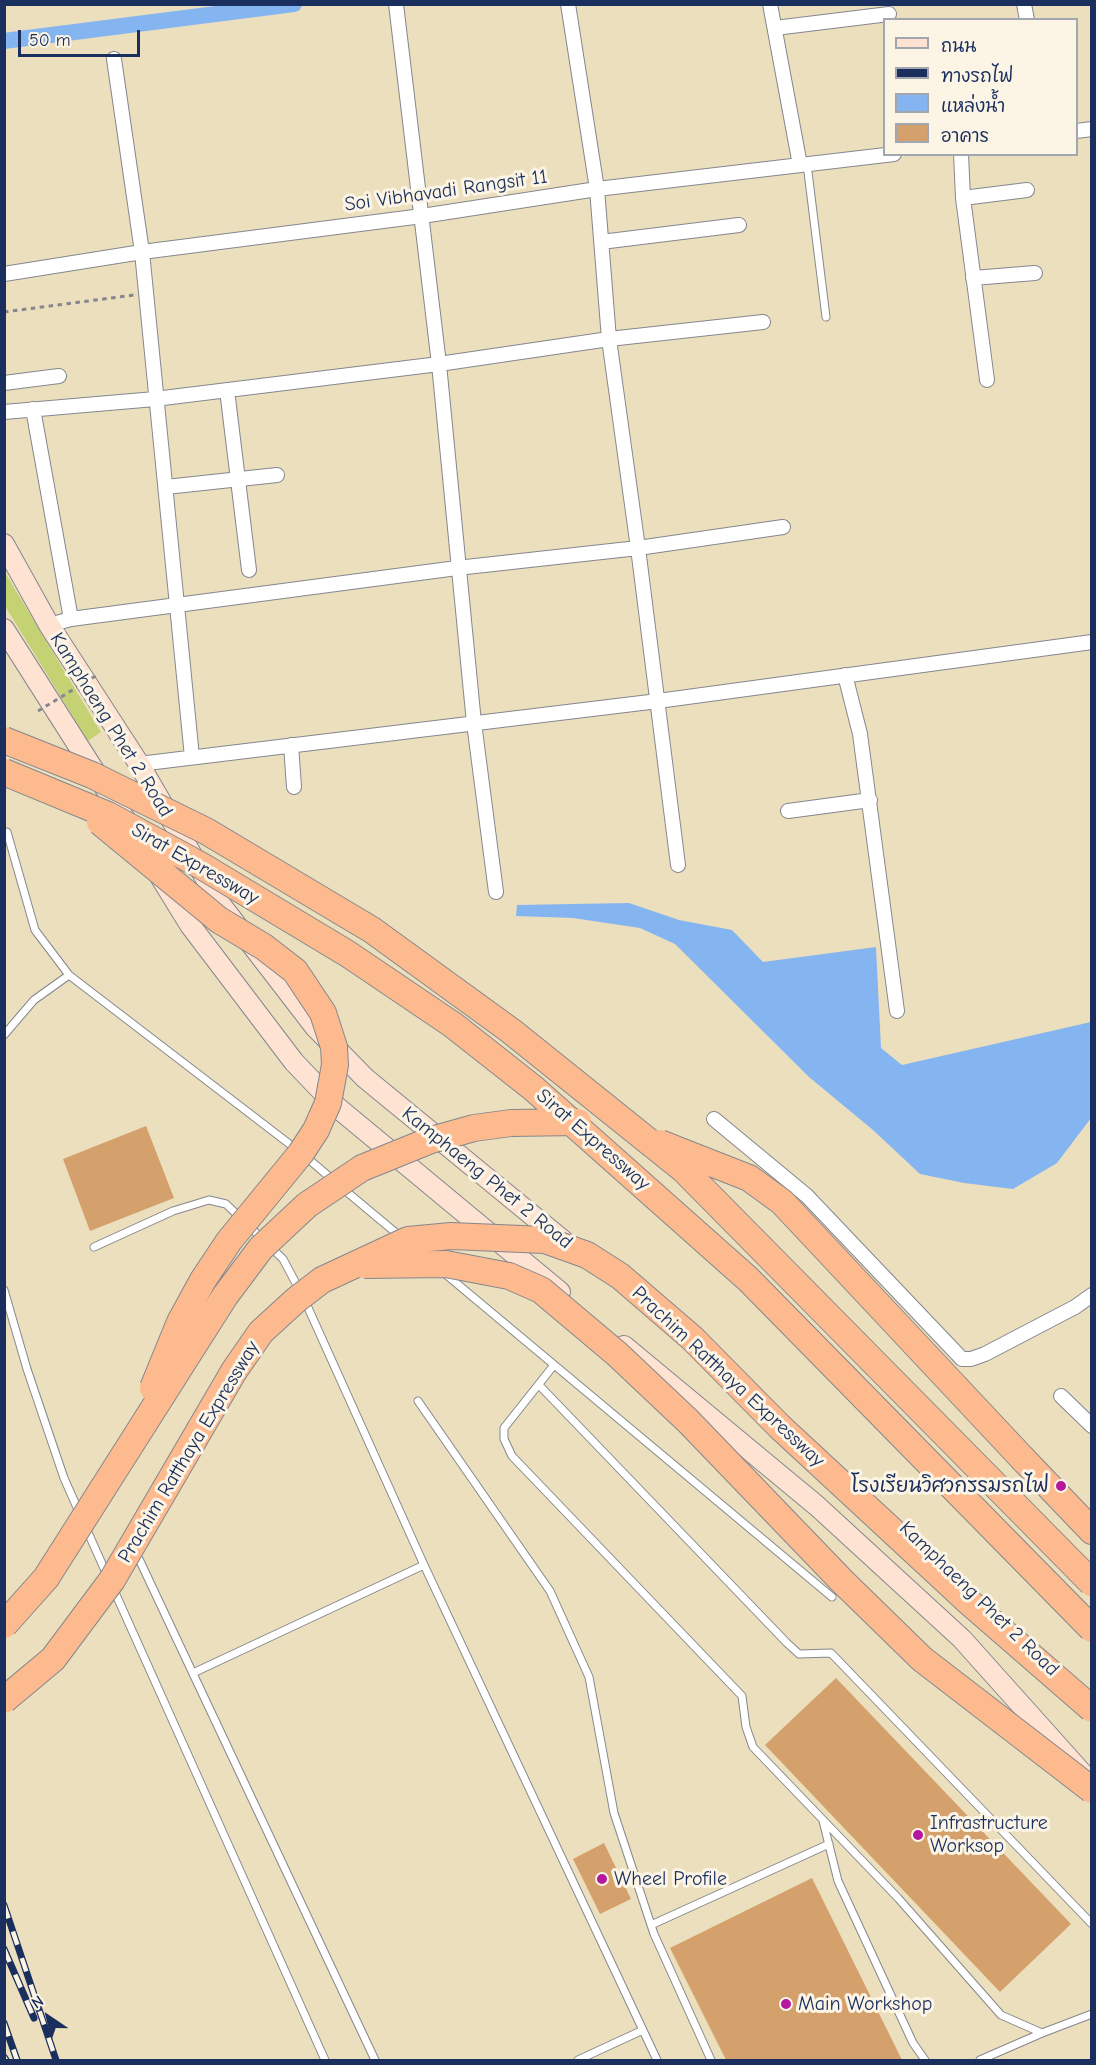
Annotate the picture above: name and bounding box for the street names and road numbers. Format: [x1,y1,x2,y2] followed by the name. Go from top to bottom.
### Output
[343,165,549,217] street label: Soi Vibhavadi Rangsit 11
[44,628,178,822] street label: Kamphaeng Phet 2 Road
[127,818,263,910] street label: Sirat Expressway
[531,1084,655,1196] street label: Sirat Expressway
[397,1102,577,1254] street label: Kamphaeng Phet 2 Road
[627,1281,829,1473] street label: Prachim Ratthaya Expressway
[113,1337,265,1567] street label: Prachim Ratthaya Expressway
[894,1516,1064,1682] street label: Kamphaeng Phet 2 Road

